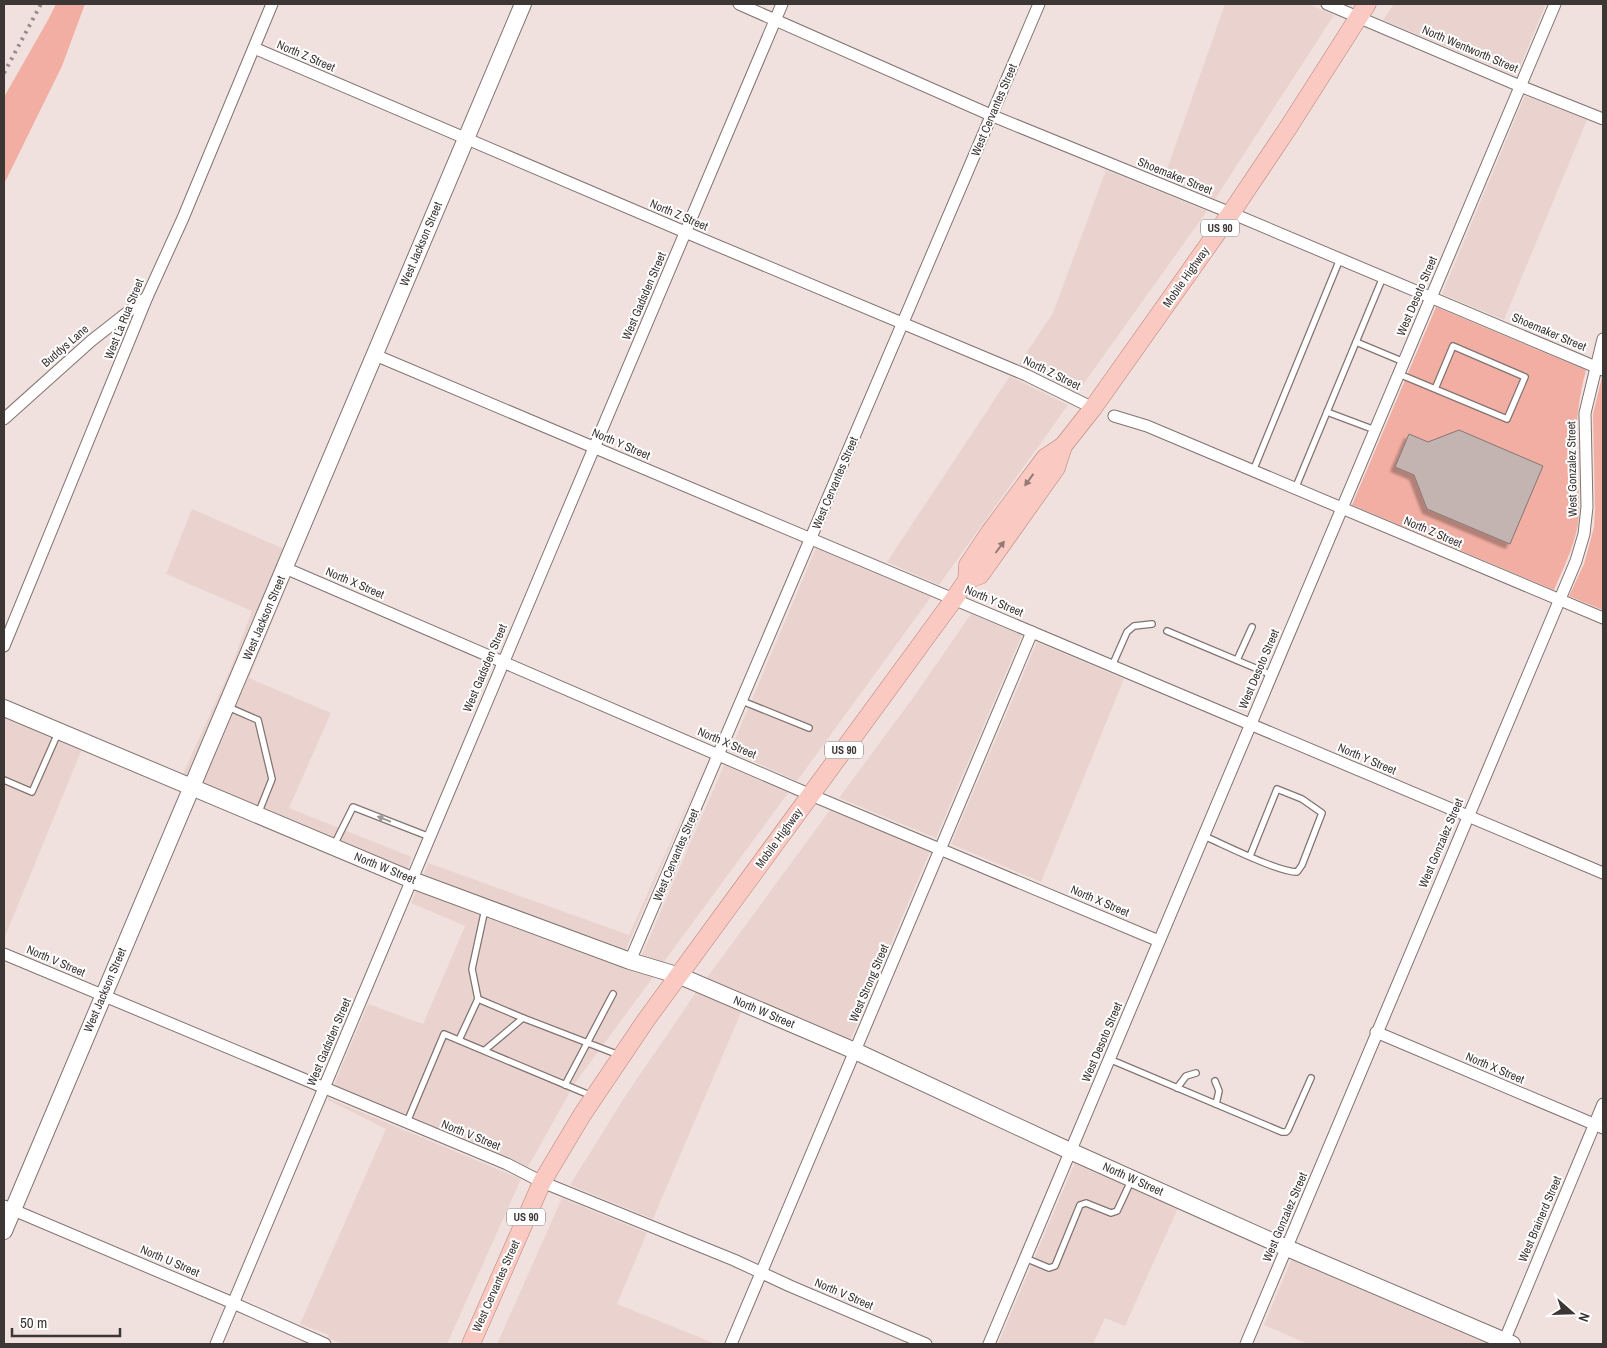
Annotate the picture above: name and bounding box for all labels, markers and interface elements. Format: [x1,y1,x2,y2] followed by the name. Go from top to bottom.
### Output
[1420,22,1521,77] street label: North Wentworth Street
[274,37,338,76] street label: North Z Street
[967,61,1021,159] street label: West Cervantes Street
[1135,154,1215,198] street label: Shoemaker Street
[647,196,711,235] street label: North Z Street
[396,199,446,289] street label: West Jackson Street
[1201,220,1239,237] road number: US 90
[1159,243,1213,310] street label: Mobile Highway
[618,249,670,342] street label: West Gadsden Street
[1393,253,1441,338] street label: West Desoto Street
[101,276,148,362] street label: West La Rua Street
[1509,309,1589,355] street label: Shoemaker Street
[38,321,92,371] street label: Buddys Lane
[1021,352,1084,394] street label: North Z Street
[1563,421,1581,517] street label: West Gonzalez Street
[589,425,653,464] street label: North Y Street
[808,434,862,532] street label: West Cervantes Street
[1024,473,1034,487] one-way arrow
[1401,513,1465,552] street label: North Z Street
[995,541,1006,554] one-way arrow
[323,563,387,603] street label: North X Street
[239,573,289,663] street label: West Jackson Street
[962,582,1026,621] street label: North Y Street
[459,621,511,714] street label: West Gadsden Street
[1235,626,1283,711] street label: West Desoto Street
[695,723,759,763] street label: North X Street
[1335,740,1399,779] street label: North Y Street
[825,742,863,758] road number: US 90
[1415,796,1467,890] street label: West Gonzalez Street
[752,805,806,871] street label: Mobile Highway
[649,806,703,904] street label: West Cervantes Street
[376,815,391,823] one-way arrow
[352,848,418,888] street label: North W Street
[1068,881,1132,921] street label: North X Street
[24,941,88,981] street label: North V Street
[845,941,893,1024] street label: West Strong Street
[80,945,130,1035] street label: West Jackson Street
[731,992,797,1032] street label: North W Street
[303,995,355,1088] street label: West Gadsden Street
[1078,999,1126,1084] street label: West Desoto Street
[1463,1048,1527,1088] street label: North X Street
[439,1116,503,1154] street label: North V Street
[1100,1158,1166,1200] street label: North W Street
[1259,1170,1311,1264] street label: West Gonzalez Street
[1515,1173,1565,1264] street label: West Brainerd Street
[507,1208,545,1226] road number: US 90
[469,1237,524,1334] street label: West Cervantes Street
[138,1241,202,1281] street label: North U Street
[812,1274,876,1314] street label: North V Street
[1547,1288,1597,1338] north arrow
[12,1306,120,1338] scale bar
[1574,1310,1594,1324] text: N
[20,1312,47,1333] text: 50 m

